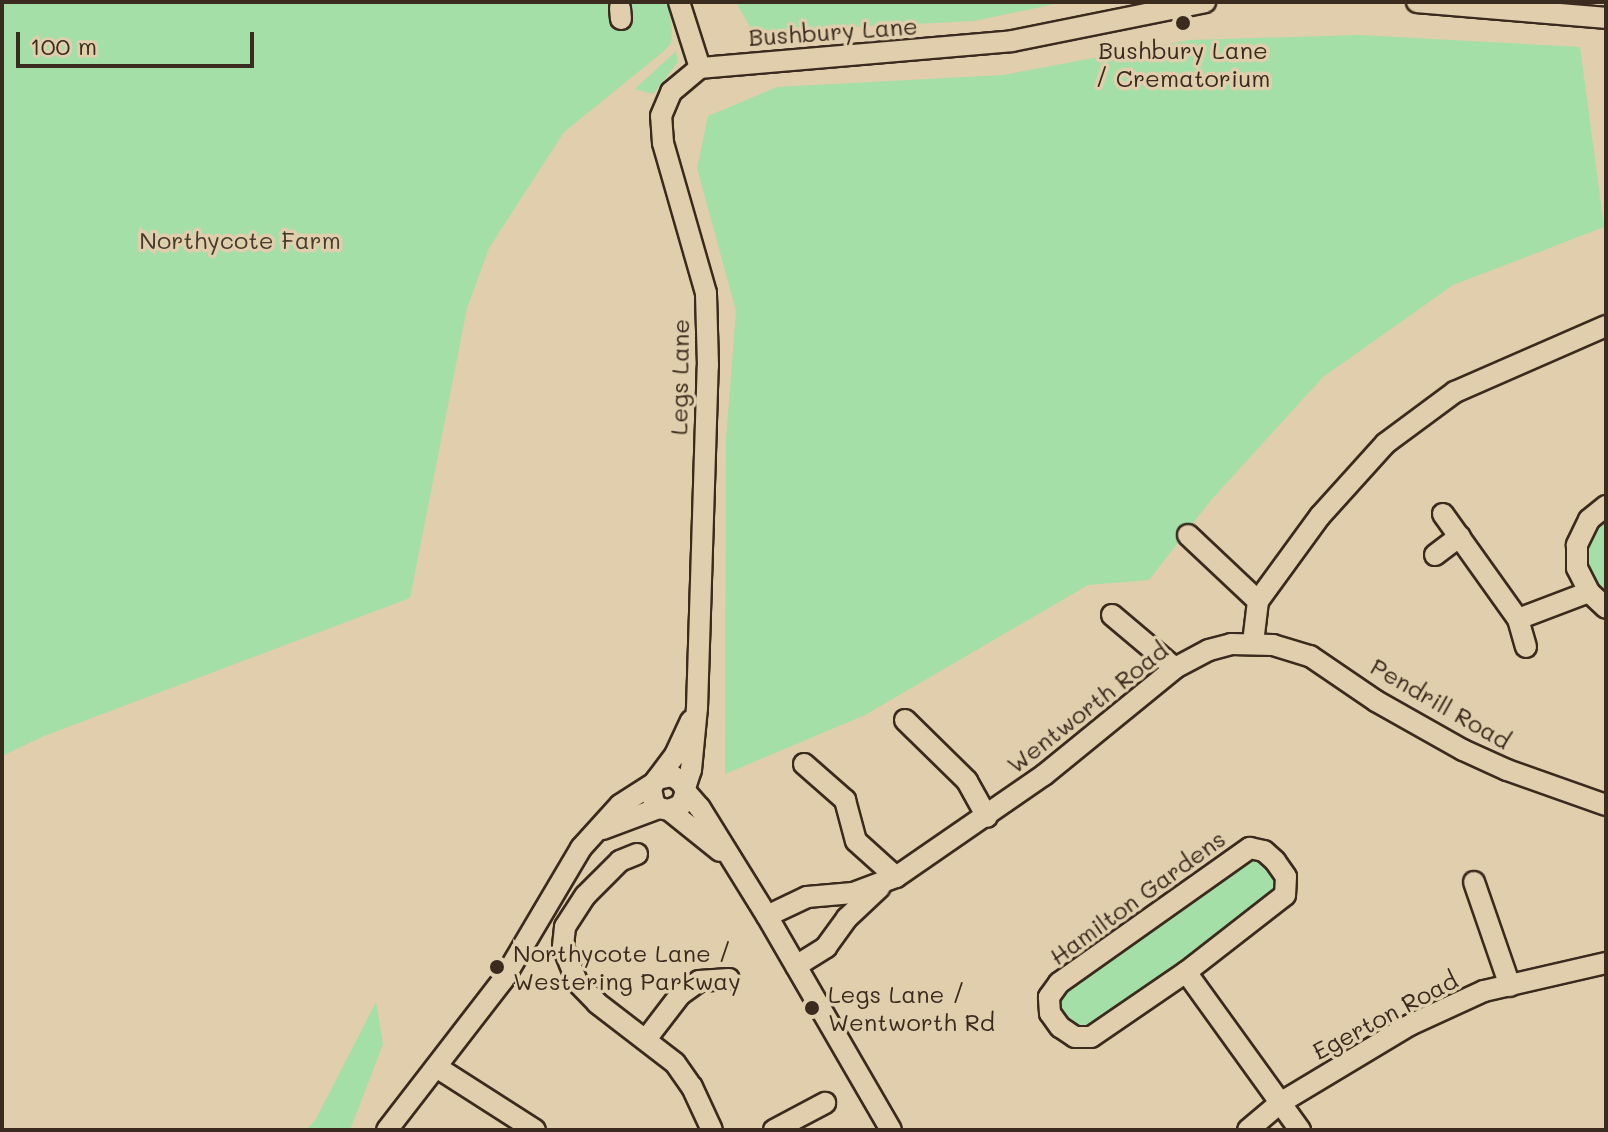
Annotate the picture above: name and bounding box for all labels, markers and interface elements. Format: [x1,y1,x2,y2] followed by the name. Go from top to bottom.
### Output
[747,11,919,51] street label: Bushbury Lane
[1174,14,1192,32] marker: Bushbury Lane / Crematorium
[20,16,258,66] scale bar
[30,30,97,61] text: 100 m
[1096,36,1270,92] place label: Bushbury Lane / Crematorium
[139,226,341,254] park label: Northycote Farm
[664,319,694,435] street label: Legs Lane
[1001,635,1173,779] street label: Wentworth Road
[1366,651,1516,755] street label: Pendrill Road
[1044,824,1230,970] street label: Hamilton Gardens
[513,939,741,995] place label: Northycote Lane / Westering Parkway
[488,958,506,976] marker: Northycote Lane / Westering Parkway
[1308,965,1462,1065] street label: Egerton Road
[828,980,995,1036] place label: Legs Lane / Wentworth Rd
[803,999,821,1017] marker: Legs Lane / Wentworth Rd

